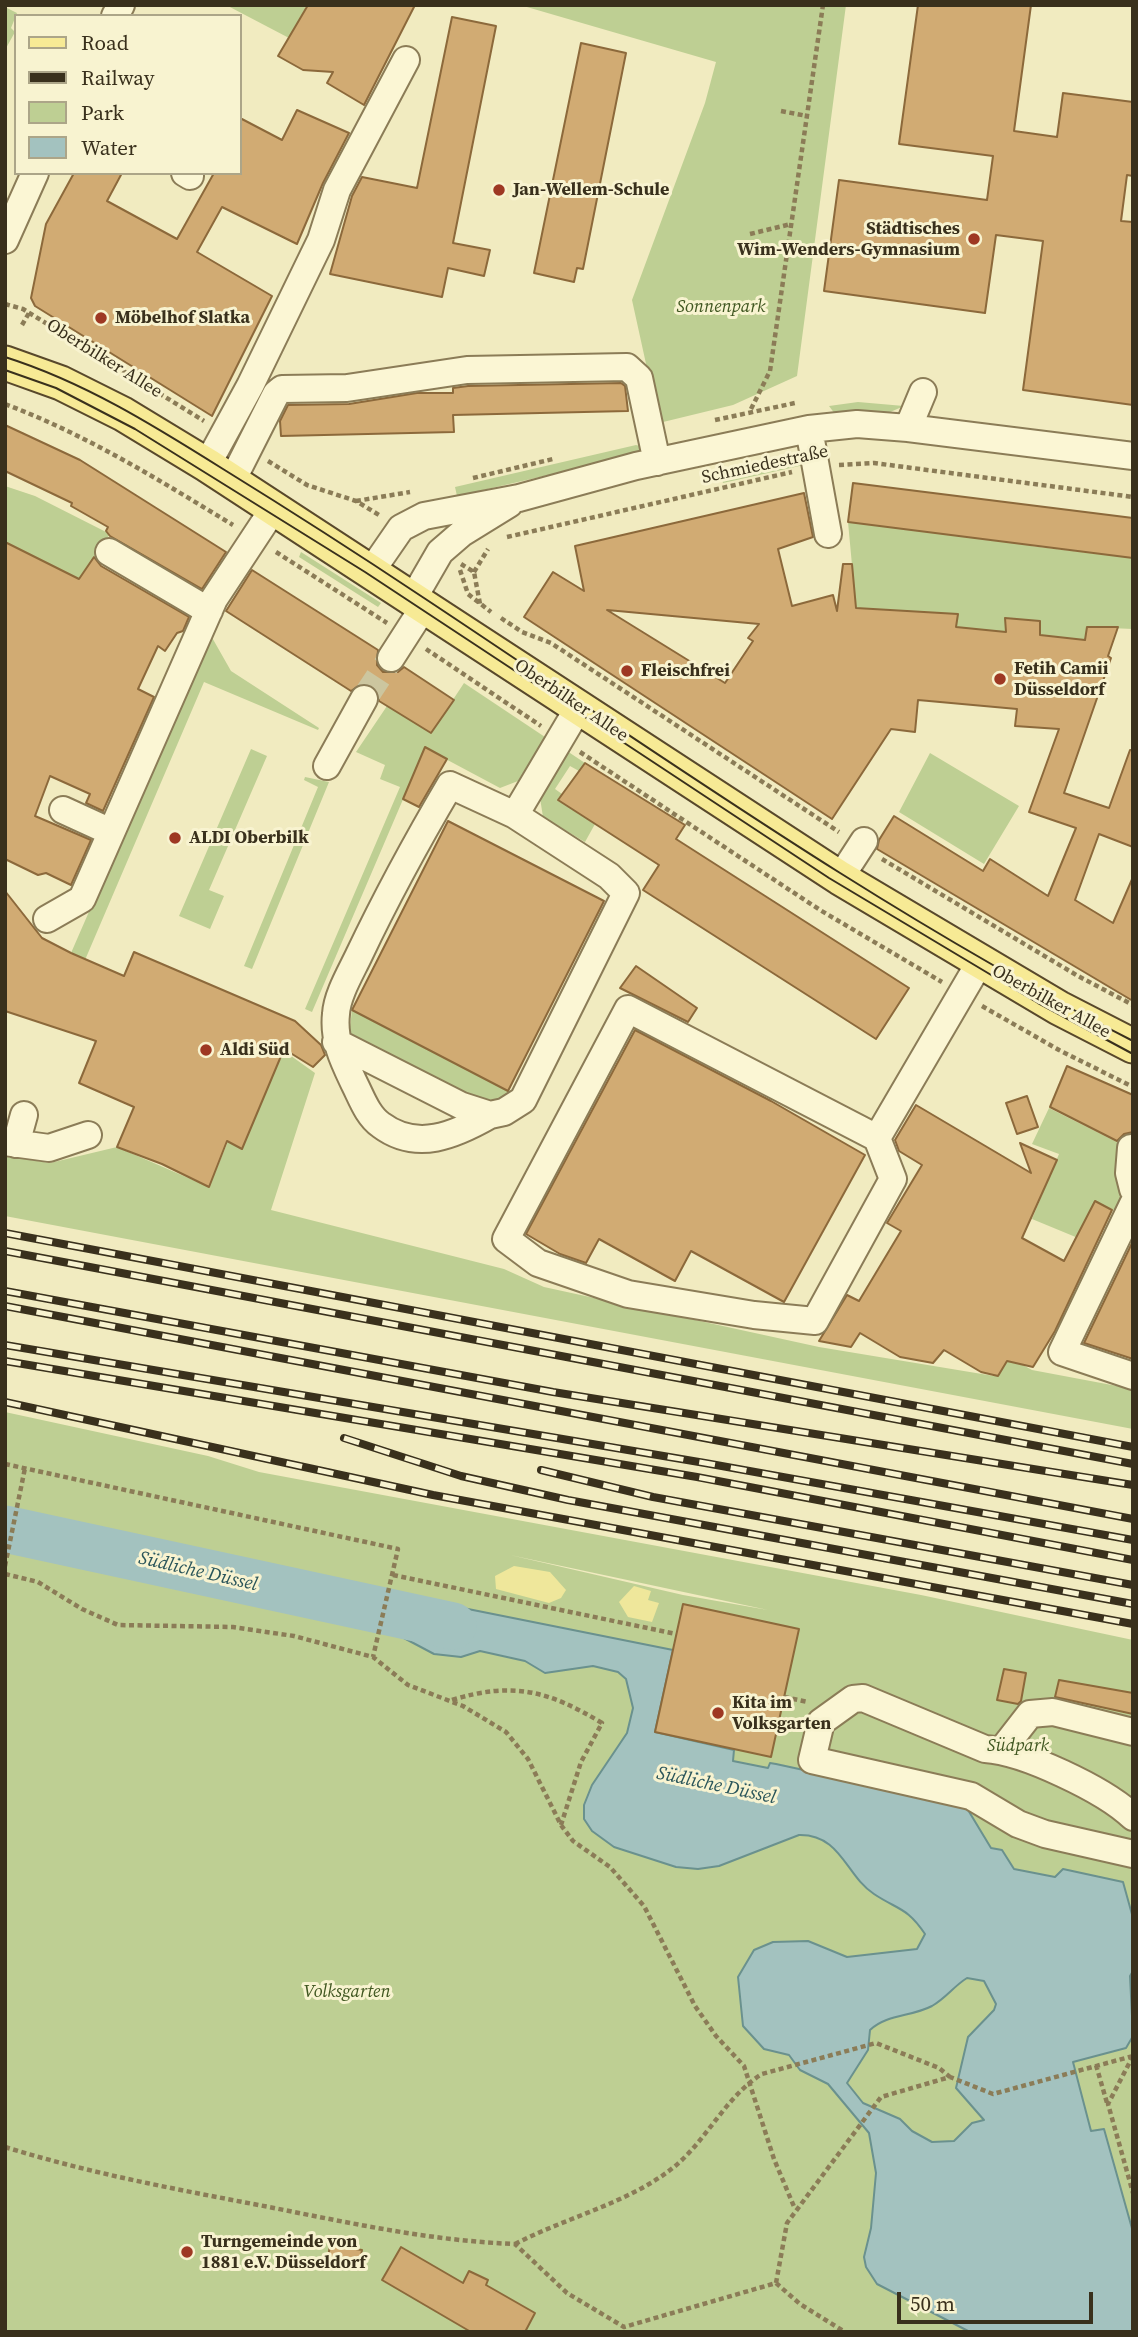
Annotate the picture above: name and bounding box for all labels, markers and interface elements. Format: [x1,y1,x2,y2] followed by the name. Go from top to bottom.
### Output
[14,14,242,175] legend
[81,28,129,57] text: Road
[81,63,155,92] text: Railway
[81,98,124,127] text: Park
[81,133,137,162] text: Water
[513,179,669,201] place label: Jan-Wellem-Schule
[491,182,507,198] marker: Jan-Wellem-Schule
[737,218,960,260] place label: Städtisches Wim-Wenders-Gymnasium
[966,231,982,247] marker: Städtisches Wim-Wenders-Gymnasium
[676,296,766,318] park label: Sonnenpark
[115,307,250,329] place label: Möbelhof Slatka
[93,310,109,326] marker: Möbelhof Slatka
[42,315,166,403] street label: Oberbilker Allee
[700,441,830,489] street label: Schmiedestraße
[510,655,632,747] street label: Oberbilker Allee
[1014,658,1108,700] place label: Fetih Camii Düsseldorf
[641,660,730,682] place label: Fleischfrei
[619,663,635,679] marker: Fleischfrei
[992,671,1008,687] marker: Fetih Camii Düsseldorf
[189,827,309,849] place label: ALDI Oberbilk
[167,830,183,846] marker: ALDI Oberbilk
[988,960,1114,1044] street label: Oberbilker Allee
[220,1039,289,1061] place label: Aldi Süd
[198,1042,214,1058] marker: Aldi Süd
[136,1547,260,1597] water label: Südliche Düssel
[732,1692,831,1734] place label: Kita im Volksgarten
[710,1705,726,1721] marker: Kita im Volksgarten
[987,1735,1049,1757] park label: Südpark
[654,1762,778,1810] water label: Südliche Düssel
[303,1981,391,2003] park label: Volksgarten
[201,2231,366,2274] place label: Turngemeinde von 1881 e.V. Düsseldorf
[179,2244,195,2260] marker: Turngemeinde von 1881 e.V. Düsseldorf
[900,2278,1096,2322] scale bar
[910,2289,955,2318] text: 50 m

